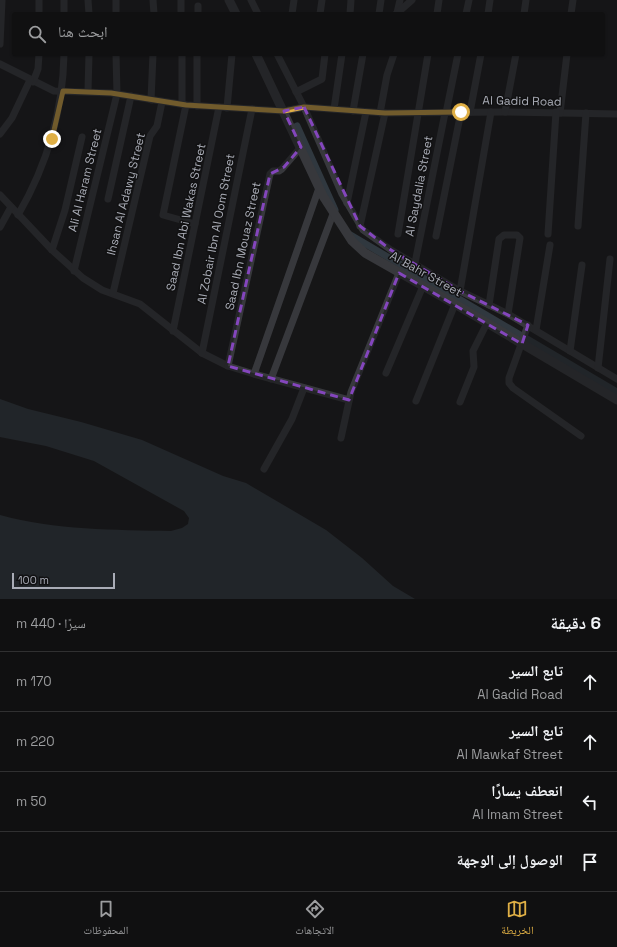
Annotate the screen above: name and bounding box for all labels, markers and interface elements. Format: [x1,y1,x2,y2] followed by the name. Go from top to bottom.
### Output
[12,12,605,56] search box
[58,22,108,41] text: ابحث هنا
[26,23,48,45] icon: search
[482,92,562,110] street label: Al Gadid Road
[452,103,470,121] route start
[64,127,106,233] street label: Ali Al Haram Street
[43,130,61,148] route end
[103,131,149,257] street label: Ihsan Al Adawy Street
[401,134,437,238] street label: Al Saydalia Street
[163,142,209,292] street label: Saad Ibn Abi Wakas Street
[194,152,238,306] street label: Al Zobair Ibn Al Oom Street
[222,180,264,312] street label: Saad Ibn Mouaz Street
[387,248,465,300] street label: Al Bahr Street
[12,571,115,590] scale bar
[18,573,49,587] text: 100 m
[550,612,601,634] text: 6 دقيقة
[16,615,86,632] text: سيرًا · 440 m
[509,661,563,680] text: تابع السير
[579,671,601,693] icon: ahead
[16,673,52,690] text: 170 m
[477,686,563,703] text: Al Gadid Road
[509,721,563,740] text: تابع السير
[579,731,601,753] icon: ahead
[16,733,55,750] text: 220 m
[457,746,563,763] text: Al Mawkaf Street
[491,781,563,800] text: انعطف يسارًا
[579,791,601,813] icon: left
[16,793,47,810] text: 50 m
[472,806,563,823] text: Al Imam Street
[457,850,563,869] text: الوصول إلى الوجهة
[579,851,601,873] icon: arrive
[83,898,128,941] tab: المحفوظات
[295,898,334,941] tab: الاتجاهات
[501,898,534,941] tab: الخريطة

